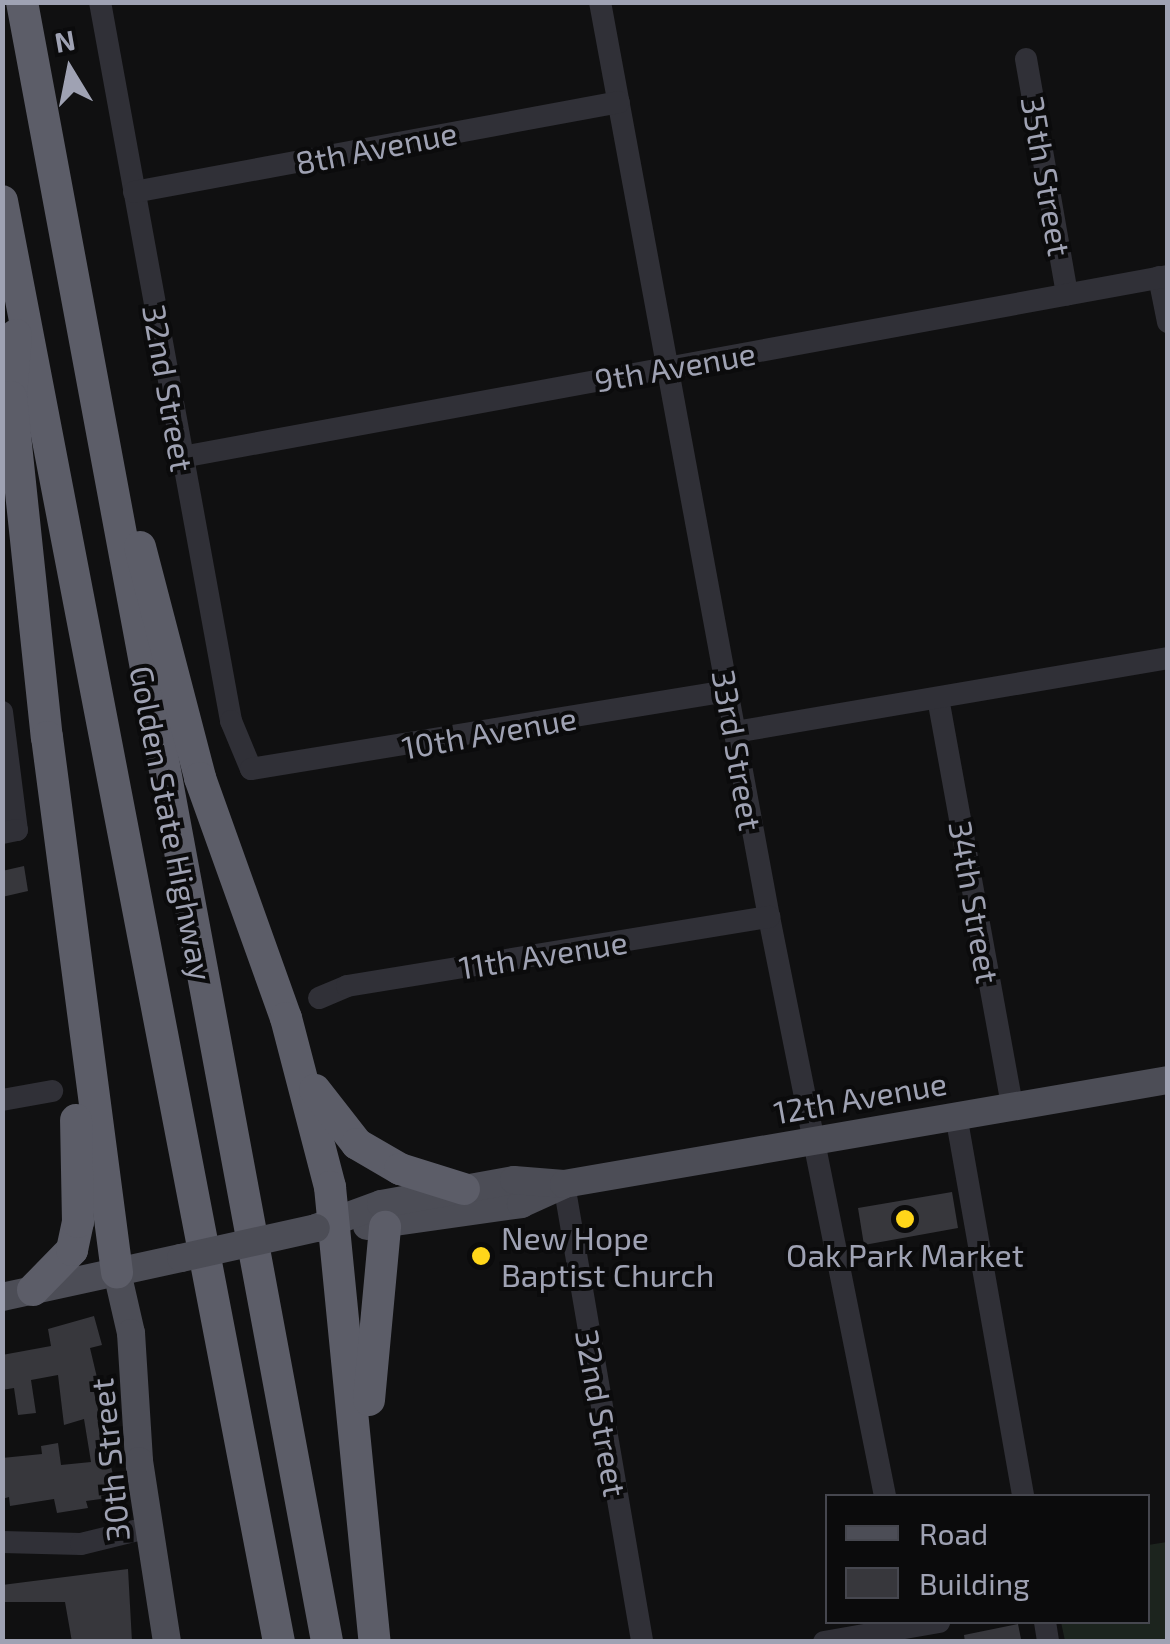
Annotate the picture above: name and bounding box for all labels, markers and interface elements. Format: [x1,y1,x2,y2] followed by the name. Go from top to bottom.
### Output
[20,20,120,120] north arrow
[52,22,78,59] text: N
[1014,93,1080,259] street label: 35th Street
[292,112,460,182] street label: 8th Avenue
[135,302,203,474] street label: 32nd Street
[591,333,759,399] street label: 9th Avenue
[123,662,221,984] street label: Golden State Highway
[705,667,771,833] street label: 33rd Street
[398,698,580,766] street label: 10th Avenue
[942,818,1008,986] street label: 34th Street
[456,922,630,986] street label: 11th Avenue
[770,1063,950,1131] street label: 12th Avenue
[894,1208,916,1230] marker: Oak Park Market
[501,1219,714,1294] place label: New Hope Baptist Church
[786,1235,1024,1273] place label: Oak Park Market
[470,1245,492,1267] marker: New Hope Baptist Church
[568,1327,636,1499] street label: 32nd Street
[81,1376,137,1544] street label: 30th Street
[825,1494,1150,1624] legend
[919,1515,988,1551] text: Road
[919,1565,1030,1601] text: Building

